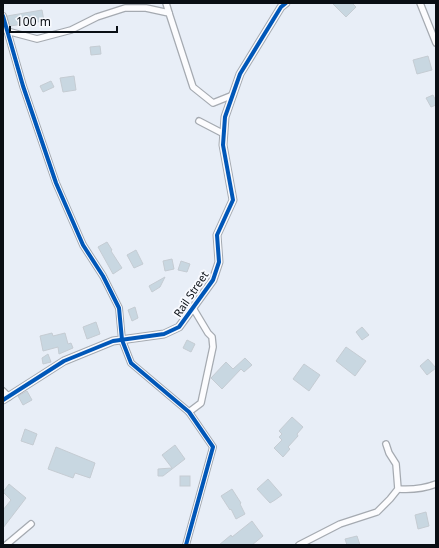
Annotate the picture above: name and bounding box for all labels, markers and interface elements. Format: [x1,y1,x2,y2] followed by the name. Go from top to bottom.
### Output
[10,8,117,34] scale bar
[16,13,51,30] text: 100 m
[170,268,211,320] street label: Rail Street

